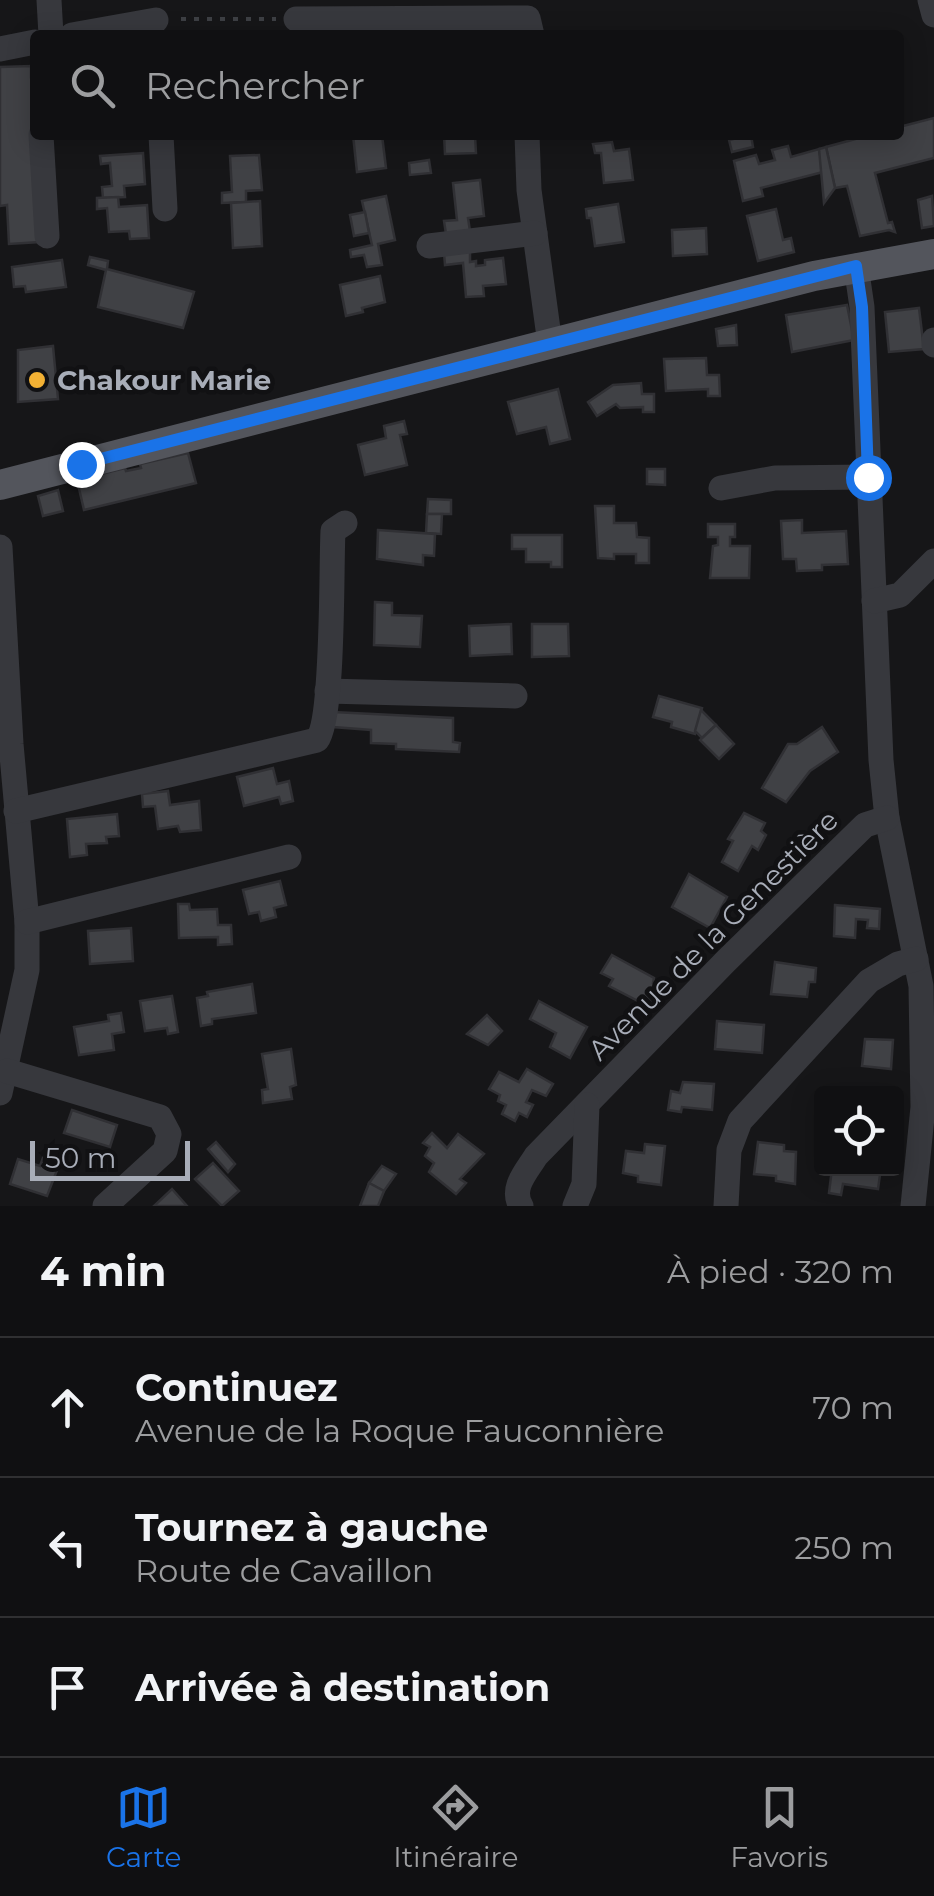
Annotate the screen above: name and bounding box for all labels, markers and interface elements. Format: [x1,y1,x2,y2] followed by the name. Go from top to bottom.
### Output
[30,30,904,140] search box
[65,58,120,113] icon: search
[145,62,365,109] text: Rechercher
[57,363,271,397] place label: Chakour Marie
[26,369,48,391] marker: Chakour Marie
[59,442,105,488] route end
[846,455,892,501] route start
[581,803,845,1067] street label: Avenue de la Genestière
[814,1086,904,1176] map controls
[814,1086,904,1176] button: locate
[30,1136,190,1180] scale bar
[45,1141,116,1175] text: 50 m
[40,1245,167,1297] text: 4 min
[667,1252,894,1291] text: À pied · 320 m
[135,1364,338,1411] text: Continuez
[40,1380,95,1435] icon: ahead
[812,1388,894,1427] text: 70 m
[135,1411,664,1450] text: Avenue de la Roque Fauconnière
[135,1504,488,1551] text: Tournez à gauche
[40,1520,95,1575] icon: left
[794,1528,894,1567] text: 250 m
[135,1551,433,1590] text: Route de Cavaillon
[40,1660,95,1715] icon: arrive
[135,1664,550,1711] text: Arrivée à destination
[106,1780,181,1874] tab: Carte
[393,1780,518,1874] tab: Itinéraire
[730,1780,828,1874] tab: Favoris

